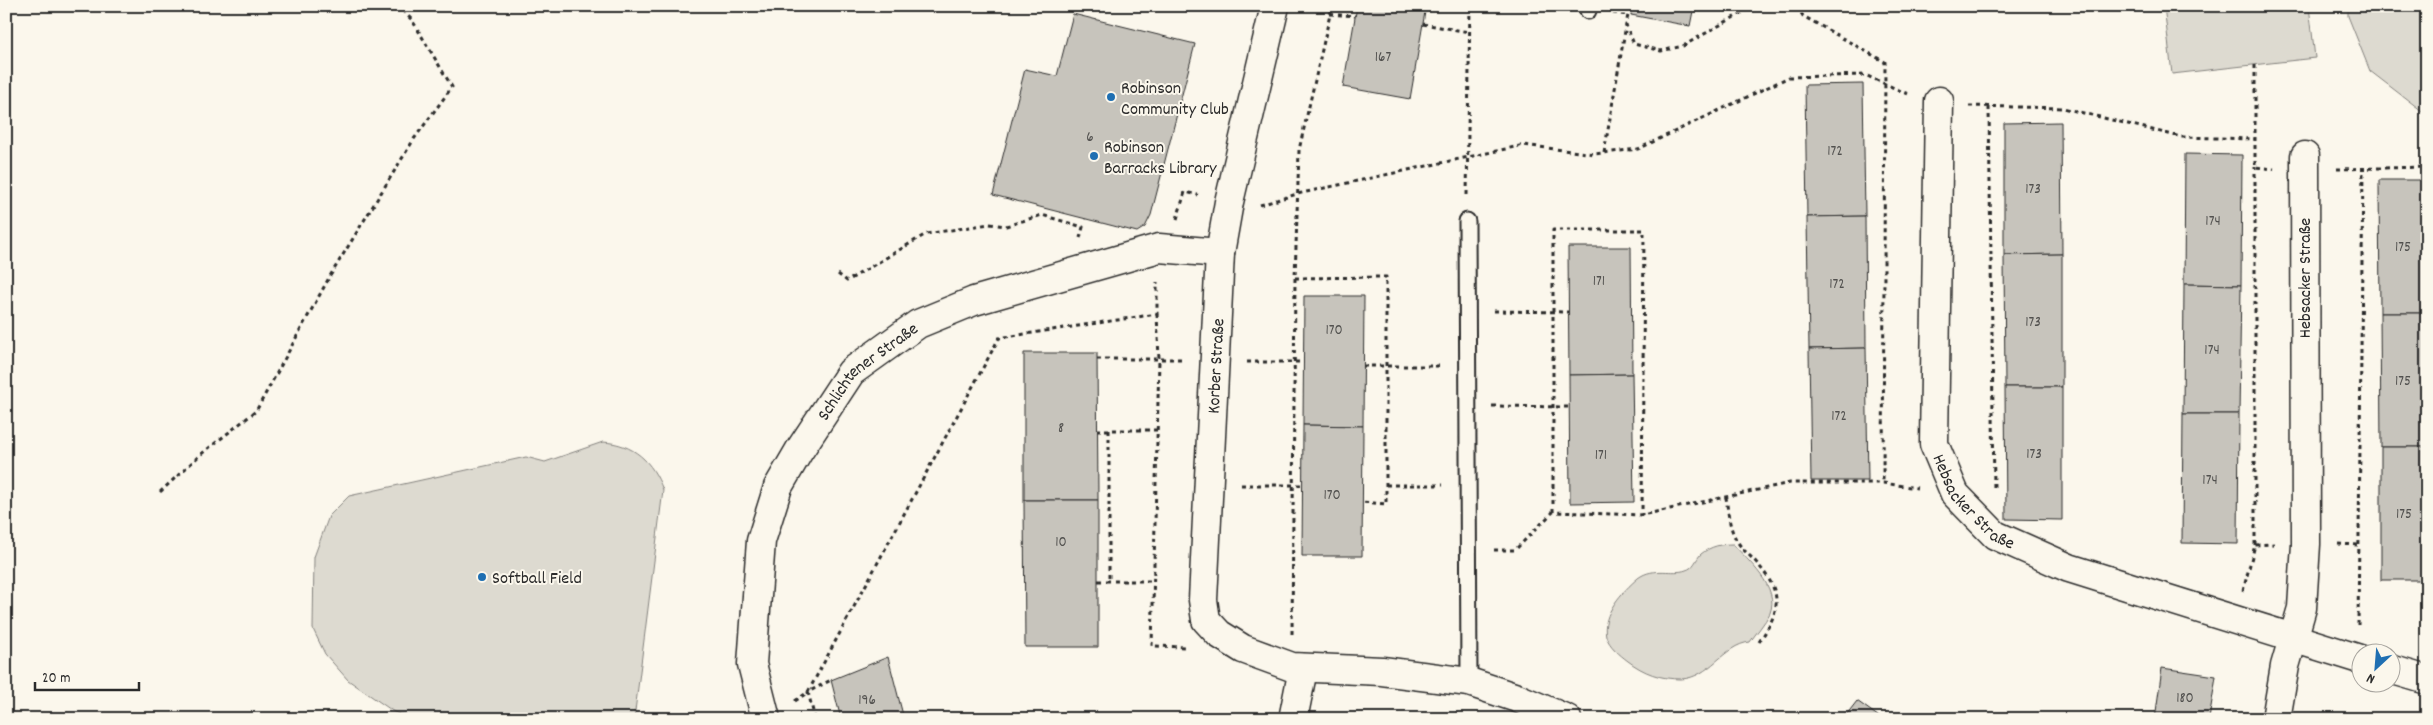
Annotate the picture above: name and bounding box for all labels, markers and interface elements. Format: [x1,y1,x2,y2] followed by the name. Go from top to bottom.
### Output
[1375,47,1391,69] house number: 167
[1121,77,1229,123] place label: Robinson Community Club
[1105,91,1117,103] marker: Robinson Community Club
[1086,127,1094,149] house number: 6
[1104,136,1217,182] place label: Robinson Barracks Library
[1827,141,1843,163] house number: 172
[1088,150,1100,162] marker: Robinson Barracks Library
[2025,179,2041,201] house number: 173
[2205,211,2221,233] house number: 174
[2294,218,2319,338] street label: Hebsacker Straße
[2395,237,2411,259] house number: 175
[1593,271,1605,293] house number: 171
[1829,274,1845,296] house number: 172
[2025,312,2041,334] house number: 173
[812,318,924,426] street label: Schlichtener Straße
[1203,318,1232,415] street label: Korber Straße
[1325,320,1343,342] house number: 170
[2204,340,2220,362] house number: 174
[2395,371,2411,393] house number: 175
[1831,406,1847,428] house number: 172
[1058,418,1064,440] house number: 8
[2026,444,2042,466] house number: 173
[1595,445,1607,467] house number: 171
[1925,451,2018,557] street label: Hebsacker Straße
[2202,470,2218,492] house number: 174
[1323,485,1341,507] house number: 170
[2396,504,2412,526] house number: 175
[1055,532,1067,554] house number: 10
[492,567,582,592] place label: Softball Field
[476,571,488,583] marker: Softball Field
[2350,642,2400,692] north arrow
[35,660,139,692] scale bar
[2364,667,2379,688] text: N
[42,668,70,690] text: 20 m
[2176,688,2194,710] house number: 180
[858,690,876,712] house number: 196

